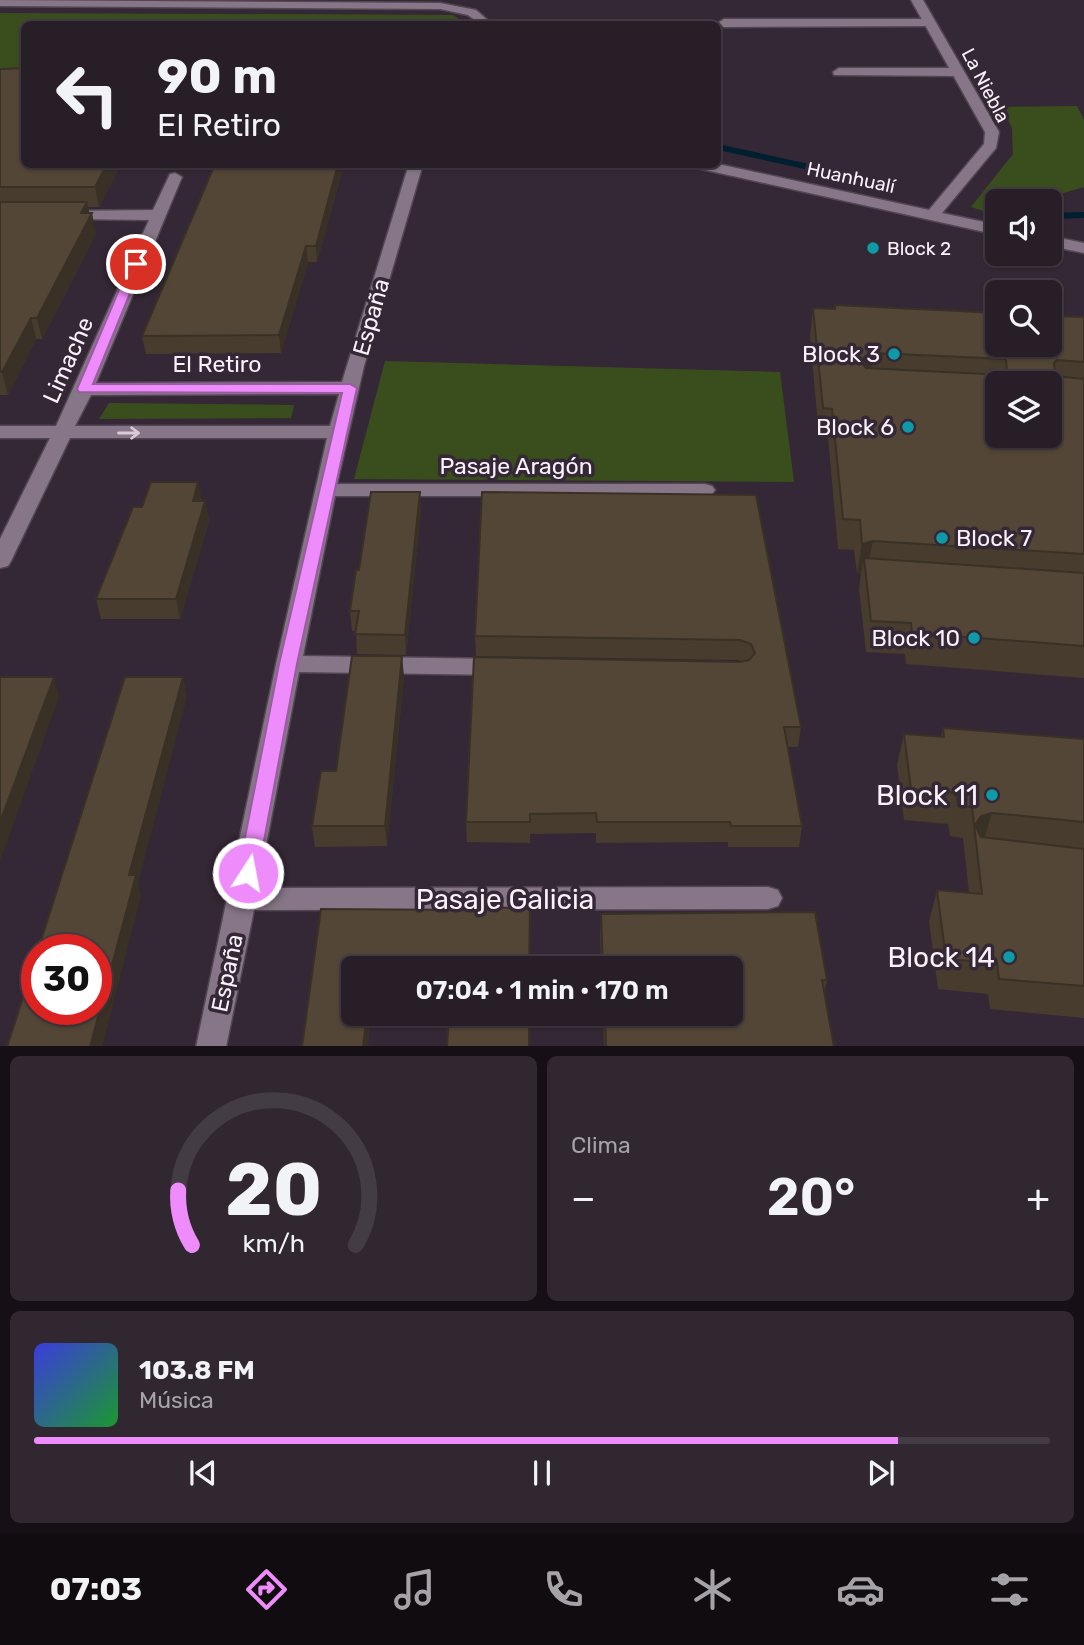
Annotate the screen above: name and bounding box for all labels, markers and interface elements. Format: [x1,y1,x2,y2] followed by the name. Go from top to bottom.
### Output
[956,44,1015,126] street label: La Niebla
[157,47,277,105] text: 90 m
[42,49,133,140] icon: left
[157,106,281,144] text: El Retiro
[805,157,899,198] street label: Huanhualí
[985,189,1062,448] map controls
[985,189,1062,266] button: sound
[106,234,166,294] pin
[887,237,951,260] place label: Block 2
[865,240,881,256] marker: Block 2
[117,245,155,283] icon: arrive
[347,275,395,359] street label: España
[985,280,1062,357] button: search
[37,313,99,407] street label: Limache
[802,340,880,368] place label: Block 3
[886,346,902,362] marker: Block 3
[172,350,262,378] street label: El Retiro
[985,371,1062,448] button: layers
[816,413,894,441] place label: Block 6
[900,419,916,435] marker: Block 6
[117,426,140,440] one-way arrow
[439,452,593,480] street label: Pasaje Aragón
[956,524,1032,552] place label: Block 7
[934,530,950,546] marker: Block 7
[871,624,960,652] place label: Block 10
[966,630,982,646] marker: Block 10
[876,779,978,812] place label: Block 11
[984,787,1000,803] marker: Block 11
[211,836,285,910] position arrow
[416,883,594,916] street label: Pasaje Galicia
[205,932,249,1014] street label: España
[21,934,112,1025] speed limit sign: 30
[888,941,995,974] place label: Block 14
[1001,949,1017,965] marker: Block 14
[415,975,669,1006] text: 07:04 · 1 min · 170 m
[571,1131,631,1159] text: Clima
[225,1147,322,1233] text: 20
[767,1166,855,1228] text: 20°
[571,1175,596,1221] text: −
[1026,1175,1050,1221] text: +
[242,1228,305,1257] text: km/h
[139,1355,255,1386] text: 103.8 FM
[139,1386,214,1414] text: Música
[184,1454,222,1492] icon: previous
[523,1454,561,1492] icon: pause
[862,1454,900,1492] icon: next
[242,1565,291,1614] icon: directions
[390,1565,439,1614] icon: music
[539,1565,588,1614] icon: phone
[688,1565,737,1614] icon: climate
[836,1565,885,1614] icon: car
[985,1565,1034,1614] icon: filters
[50,1570,142,1608] text: 07:03

